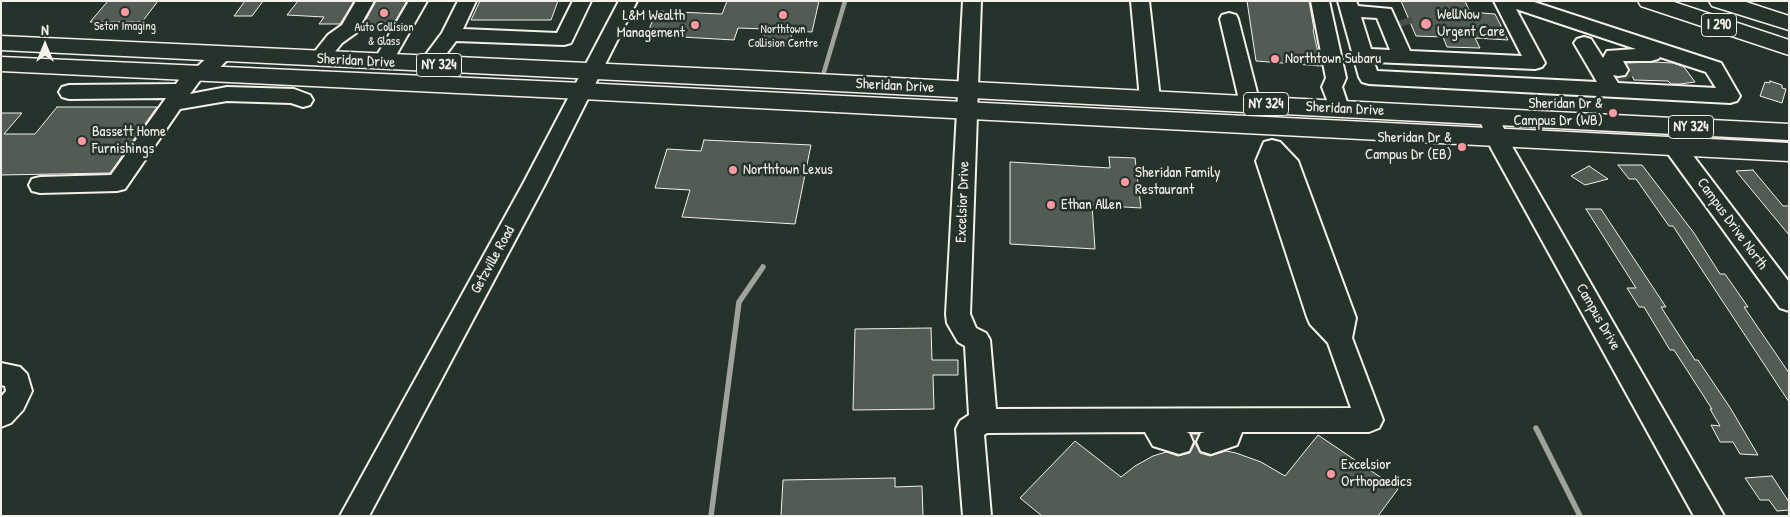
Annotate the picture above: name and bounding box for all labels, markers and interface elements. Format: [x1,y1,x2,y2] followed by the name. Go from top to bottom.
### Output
[119,6,131,18] marker: Seton Imaging
[1437,6,1505,41] place label: WellNow Urgent Care
[378,7,390,19] marker: Auto Collision & Glass
[617,7,685,42] place label: L&M Wealth Management
[777,9,789,21] marker: Northtown Collision Centre
[1702,14,1736,36] road number: I 290
[1419,17,1433,31] marker: WellNow Urgent Care
[689,19,701,31] marker: L&M Wealth Management
[20,20,70,70] north arrow
[41,20,49,39] text: N
[94,20,156,34] place label: Seton Imaging
[354,21,414,49] place label: Auto Collision & Glass
[748,23,818,51] place label: Northtown Collision Centre
[316,50,396,72] street label: Sheridan Drive
[1285,50,1381,68] place label: Northtown Subaru
[1269,53,1281,65] marker: Northtown Subaru
[416,54,462,76] road number: NY 324
[855,75,935,97] street label: Sheridan Drive
[1244,92,1288,116] road number: NY 324
[1513,95,1603,130] place label: Sheridan Dr & Campus Dr (WB)
[1305,98,1385,120] street label: Sheridan Drive
[1607,107,1619,119] marker: Sheridan Dr & Campus Dr (WB)
[1668,115,1714,138] road number: NY 324
[92,123,166,158] place label: Bassett Home Furnishings
[1365,129,1452,164] place label: Sheridan Dr & Campus Dr (EB)
[76,135,88,147] marker: Bassett Home Furnishings
[1456,141,1468,153] marker: Sheridan Dr & Campus Dr (EB)
[743,161,833,179] place label: Northtown Lexus
[953,161,973,243] street label: Excelsior Drive
[727,164,739,176] marker: Northtown Lexus
[1135,164,1221,199] place label: Sheridan Family Restaurant
[1693,175,1771,273] street label: Campus Drive North
[1119,176,1131,188] marker: Sheridan Family Restaurant
[1061,196,1122,214] place label: Ethan Allen
[1045,199,1057,211] marker: Ethan Allen
[467,223,519,297] street label: Getzville Road
[1572,280,1624,354] street label: Campus Drive
[1341,456,1412,491] place label: Excelsior Orthopaedics
[1325,468,1337,480] marker: Excelsior Orthopaedics

